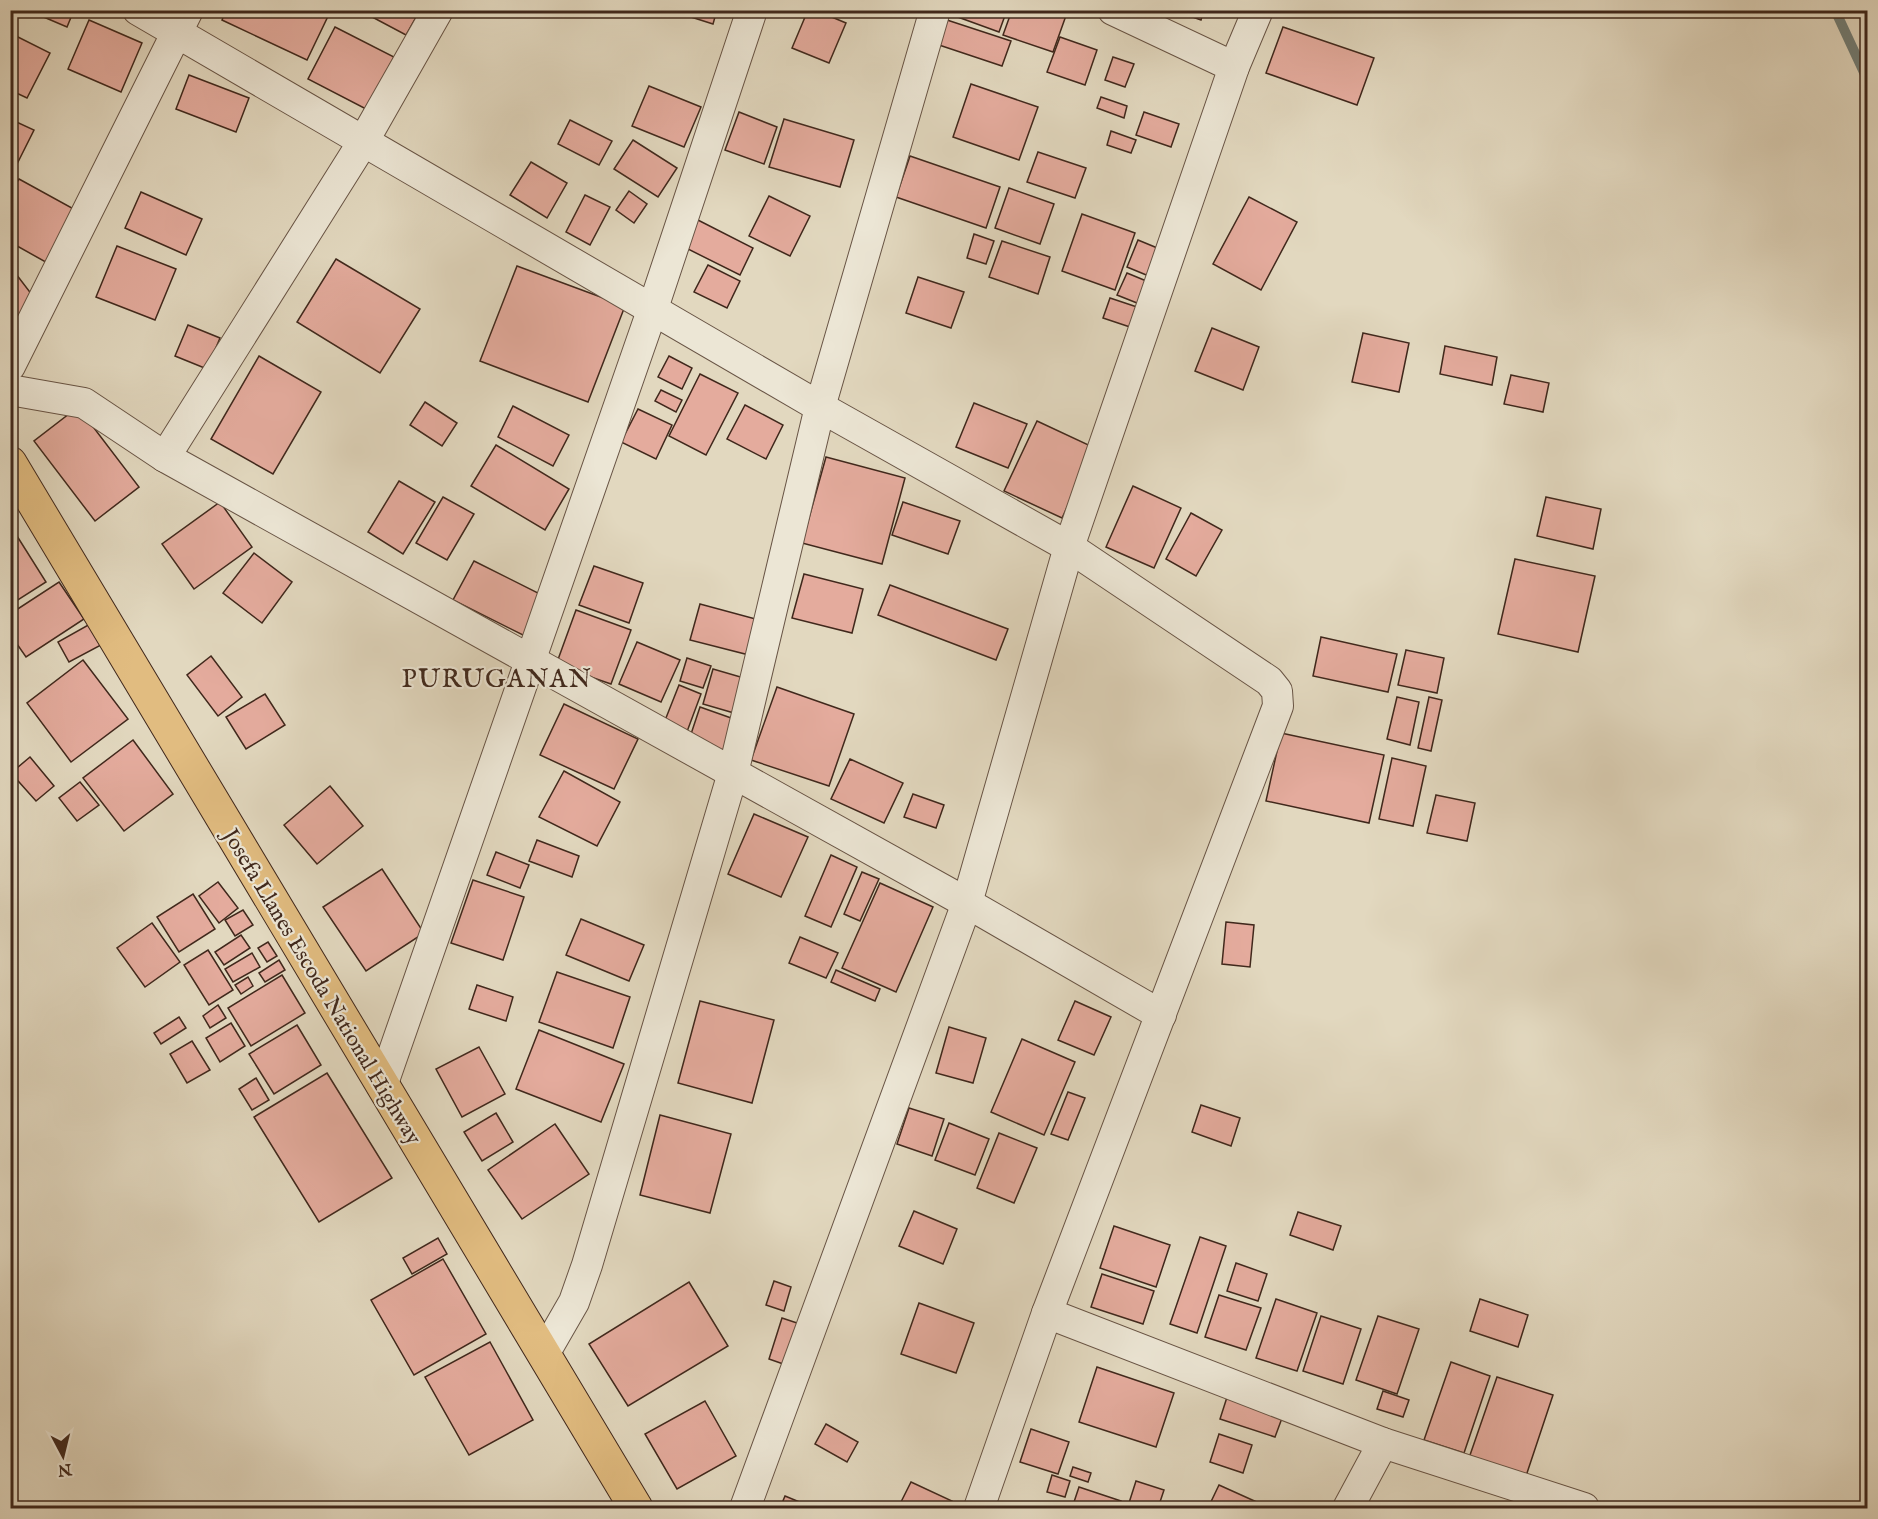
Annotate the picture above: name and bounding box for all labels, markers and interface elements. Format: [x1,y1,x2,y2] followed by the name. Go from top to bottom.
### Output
[401,663,593,696] district label: PURUGANAN
[214,821,427,1150] street label: Josefa Llanes Escoda National Highway
[33,1426,93,1486] north arrow
[56,1458,74,1480] text: N

